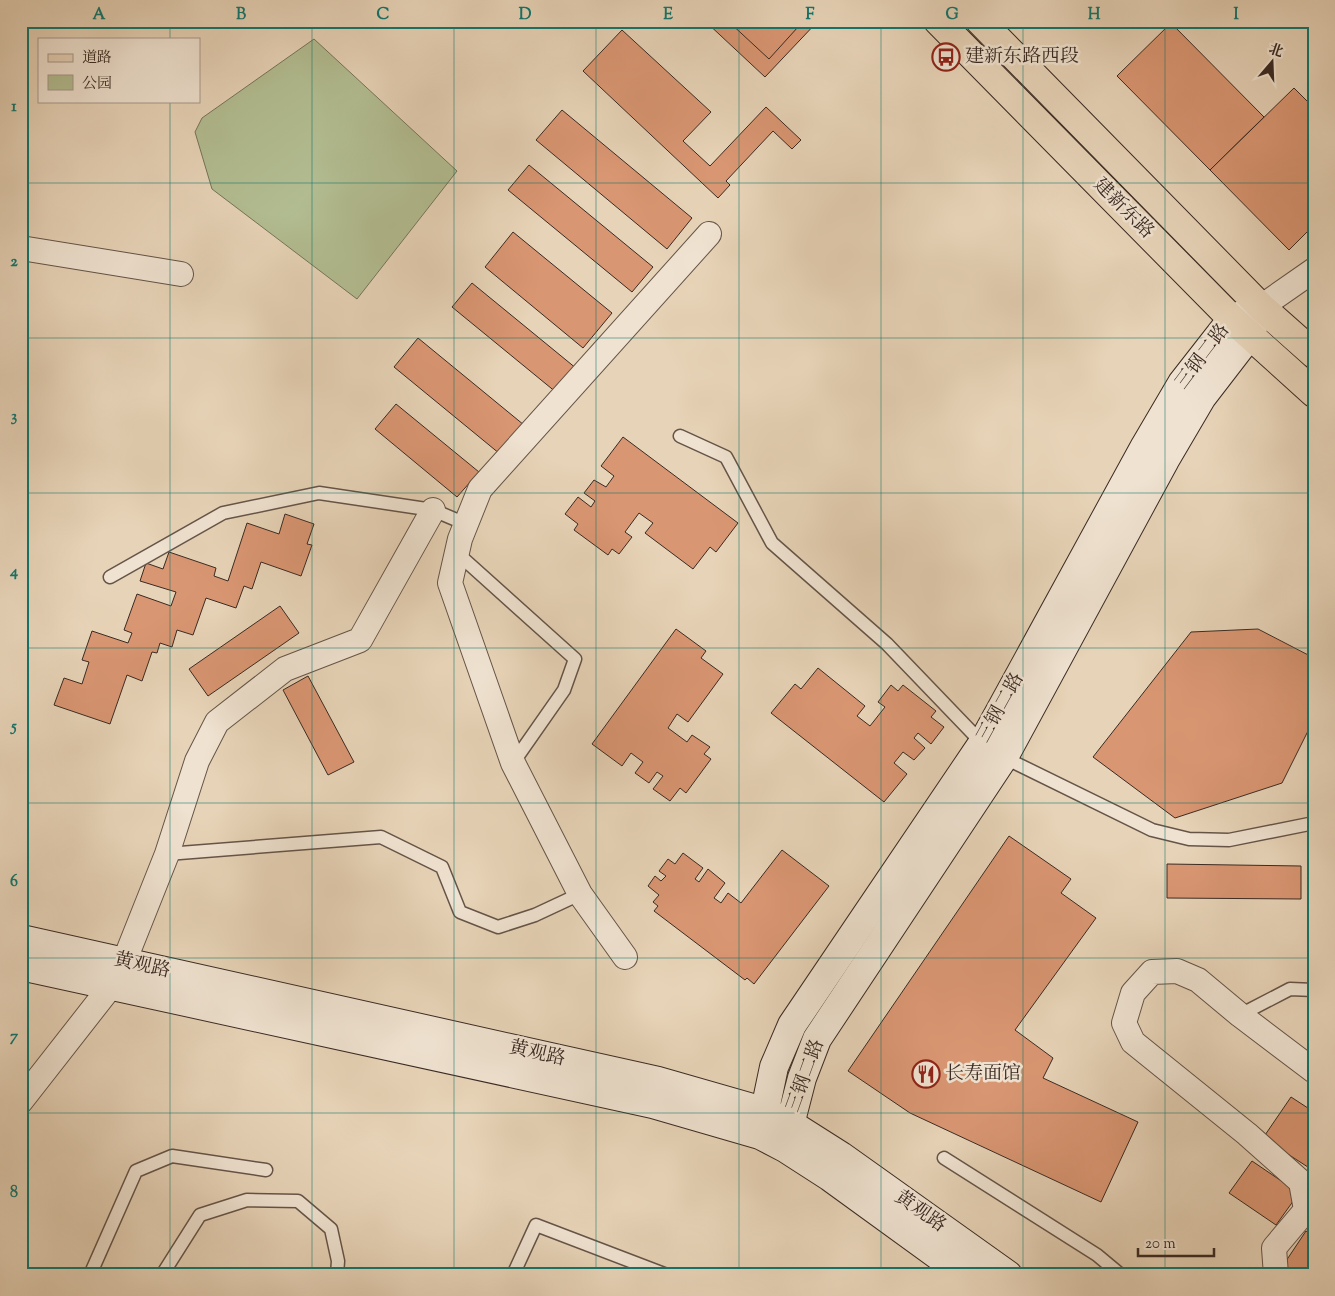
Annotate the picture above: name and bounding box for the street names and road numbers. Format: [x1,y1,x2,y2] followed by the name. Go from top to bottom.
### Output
[1087,173,1159,245] street label: 建新东路
[1169,319,1237,395] street label: 三钢二路
[971,668,1031,748] street label: 三钢二路
[111,946,173,986] street label: 黄观路
[506,1034,568,1074] street label: 黄观路
[780,1036,832,1116] street label: 三钢二路
[889,1185,951,1239] street label: 黄观路

